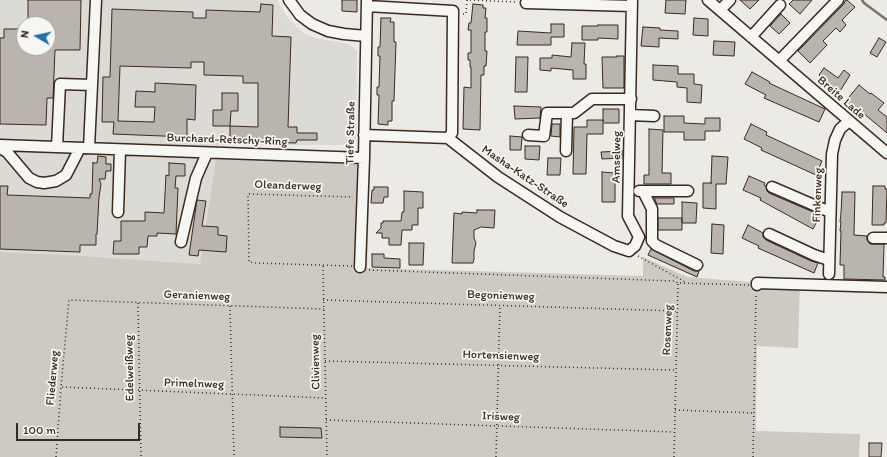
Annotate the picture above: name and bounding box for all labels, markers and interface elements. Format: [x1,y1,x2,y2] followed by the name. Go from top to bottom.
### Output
[16,16,56,56] north arrow
[18,30,32,39] text: N
[814,73,868,123] street label: Breite Lade
[343,101,359,165] street label: Tiefe Straße
[166,131,288,149] street label: Burchard-Retschy-Ring
[609,131,625,183] street label: Amselweg
[479,143,571,211] street label: Masha-Katz-Straße
[810,167,826,223] street label: Finkenweg
[254,178,322,194] street label: Oleanderweg
[163,288,231,304] street label: Geranienweg
[467,288,535,304] street label: Begonienweg
[660,304,676,356] street label: Rosenweg
[308,334,324,390] street label: Clivienweg
[122,335,138,401] street label: Edelweißweg
[462,347,540,365] street label: Hortensienweg
[43,350,63,406] street label: Fliederweg
[164,376,224,392] street label: Primelnweg
[482,409,520,425] street label: Irisweg
[18,415,142,441] scale bar
[23,423,56,437] text: 100 m

